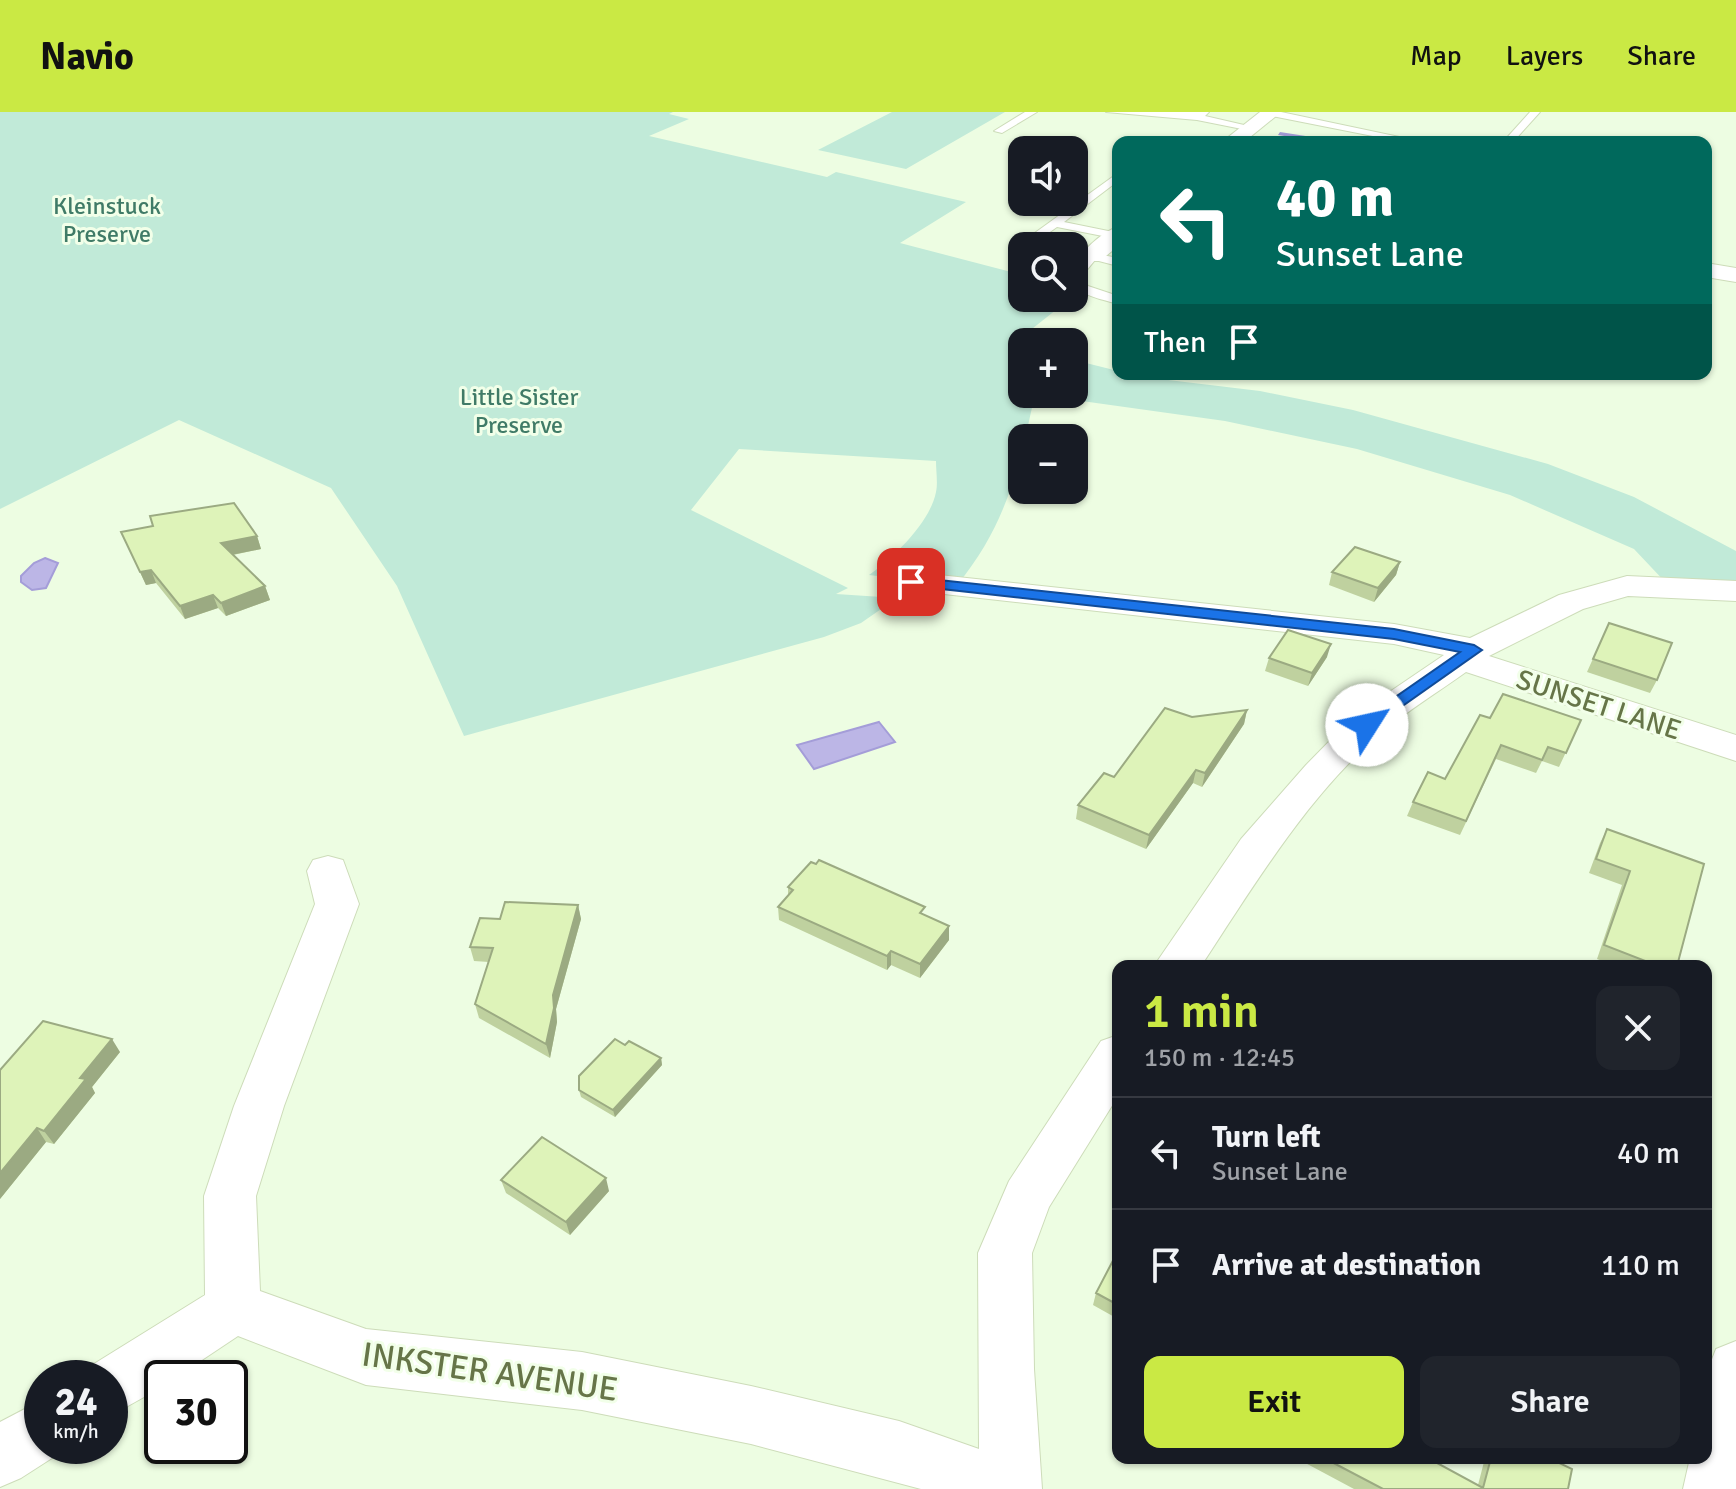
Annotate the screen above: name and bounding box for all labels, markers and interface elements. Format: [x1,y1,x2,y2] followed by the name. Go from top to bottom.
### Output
[40,33,134,80] text: Navio
[1410,39,1462,73] text: Map
[1506,39,1583,73] text: Layers
[1627,39,1696,73] text: Share
[1008,136,1088,504] map controls
[1008,136,1088,216] button: sound
[1276,163,1394,232] text: 40 m
[1144,168,1248,272] icon: left
[53,191,161,249] park label: Kleinstuck Preserve
[1008,232,1088,312] button: search
[1276,232,1464,277] text: Sunset Lane
[1222,320,1266,364] icon: arrive
[1144,324,1206,361] text: Then
[1008,328,1088,408] button: +
[460,382,579,440] park label: Little Sister Preserve
[1008,424,1088,504] button: −
[877,548,945,616] pin
[889,560,933,604] icon: arrive
[1512,662,1685,748] street label: SUNSET LANE
[1325,683,1409,767] position arrow
[1144,982,1259,1041] text: 1 min
[1596,986,1680,1070] button: close
[1144,1042,1295,1074] text: 150 m · 12:45
[1212,1119,1321,1156] text: Turn left
[1144,1131,1188,1175] icon: left
[1617,1135,1680,1172] text: 40 m
[1212,1156,1348,1188] text: Sunset Lane
[1144,1243,1188,1287] icon: arrive
[1212,1247,1481,1284] text: Arrive at destination
[1601,1247,1680,1284] text: 110 m
[359,1333,621,1411] street label: INKSTER AVENUE
[1144,1356,1404,1448] button: Exit
[1420,1356,1680,1448] button: Share
[144,1360,248,1464] speed limit sign: 30
[54,1377,98,1427] text: 24
[53,1419,99,1444] text: km/h

